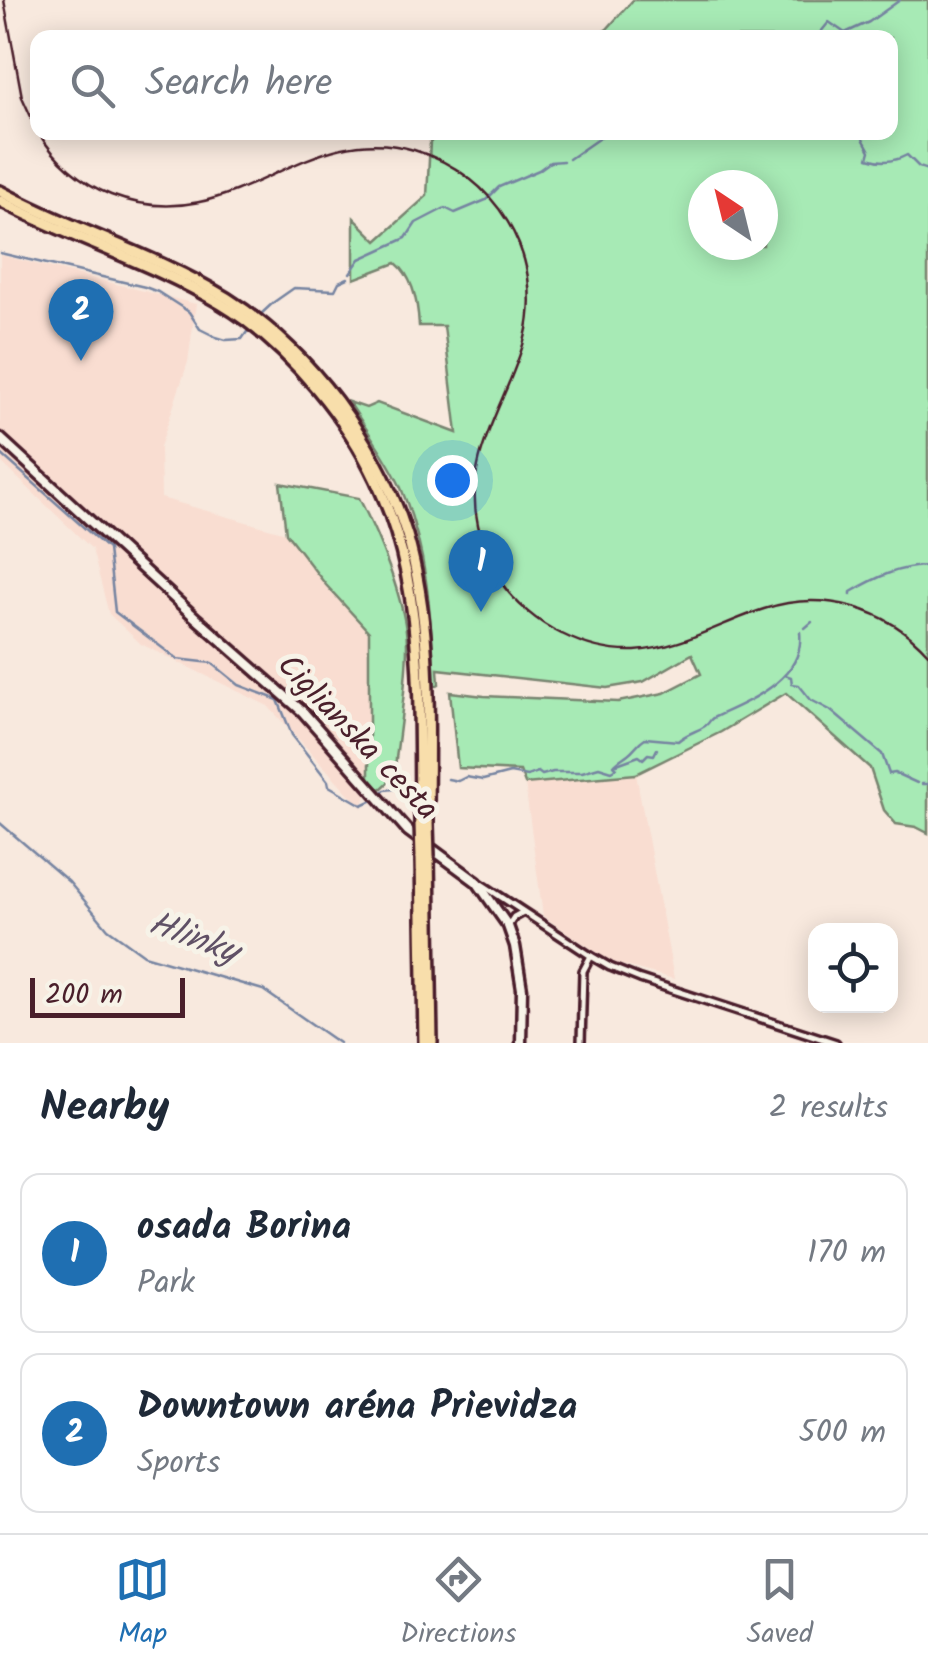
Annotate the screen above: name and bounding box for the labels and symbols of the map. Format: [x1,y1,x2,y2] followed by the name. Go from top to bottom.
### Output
[688,170,778,260] north arrow
[48,278,114,361] pin: 2
[427,455,478,506] your location
[448,530,514,612] pin: 1
[264,643,450,833] street label: Ciglianska cesta
[140,897,250,983] water label: Hlinky
[30,973,185,1018] scale bar

